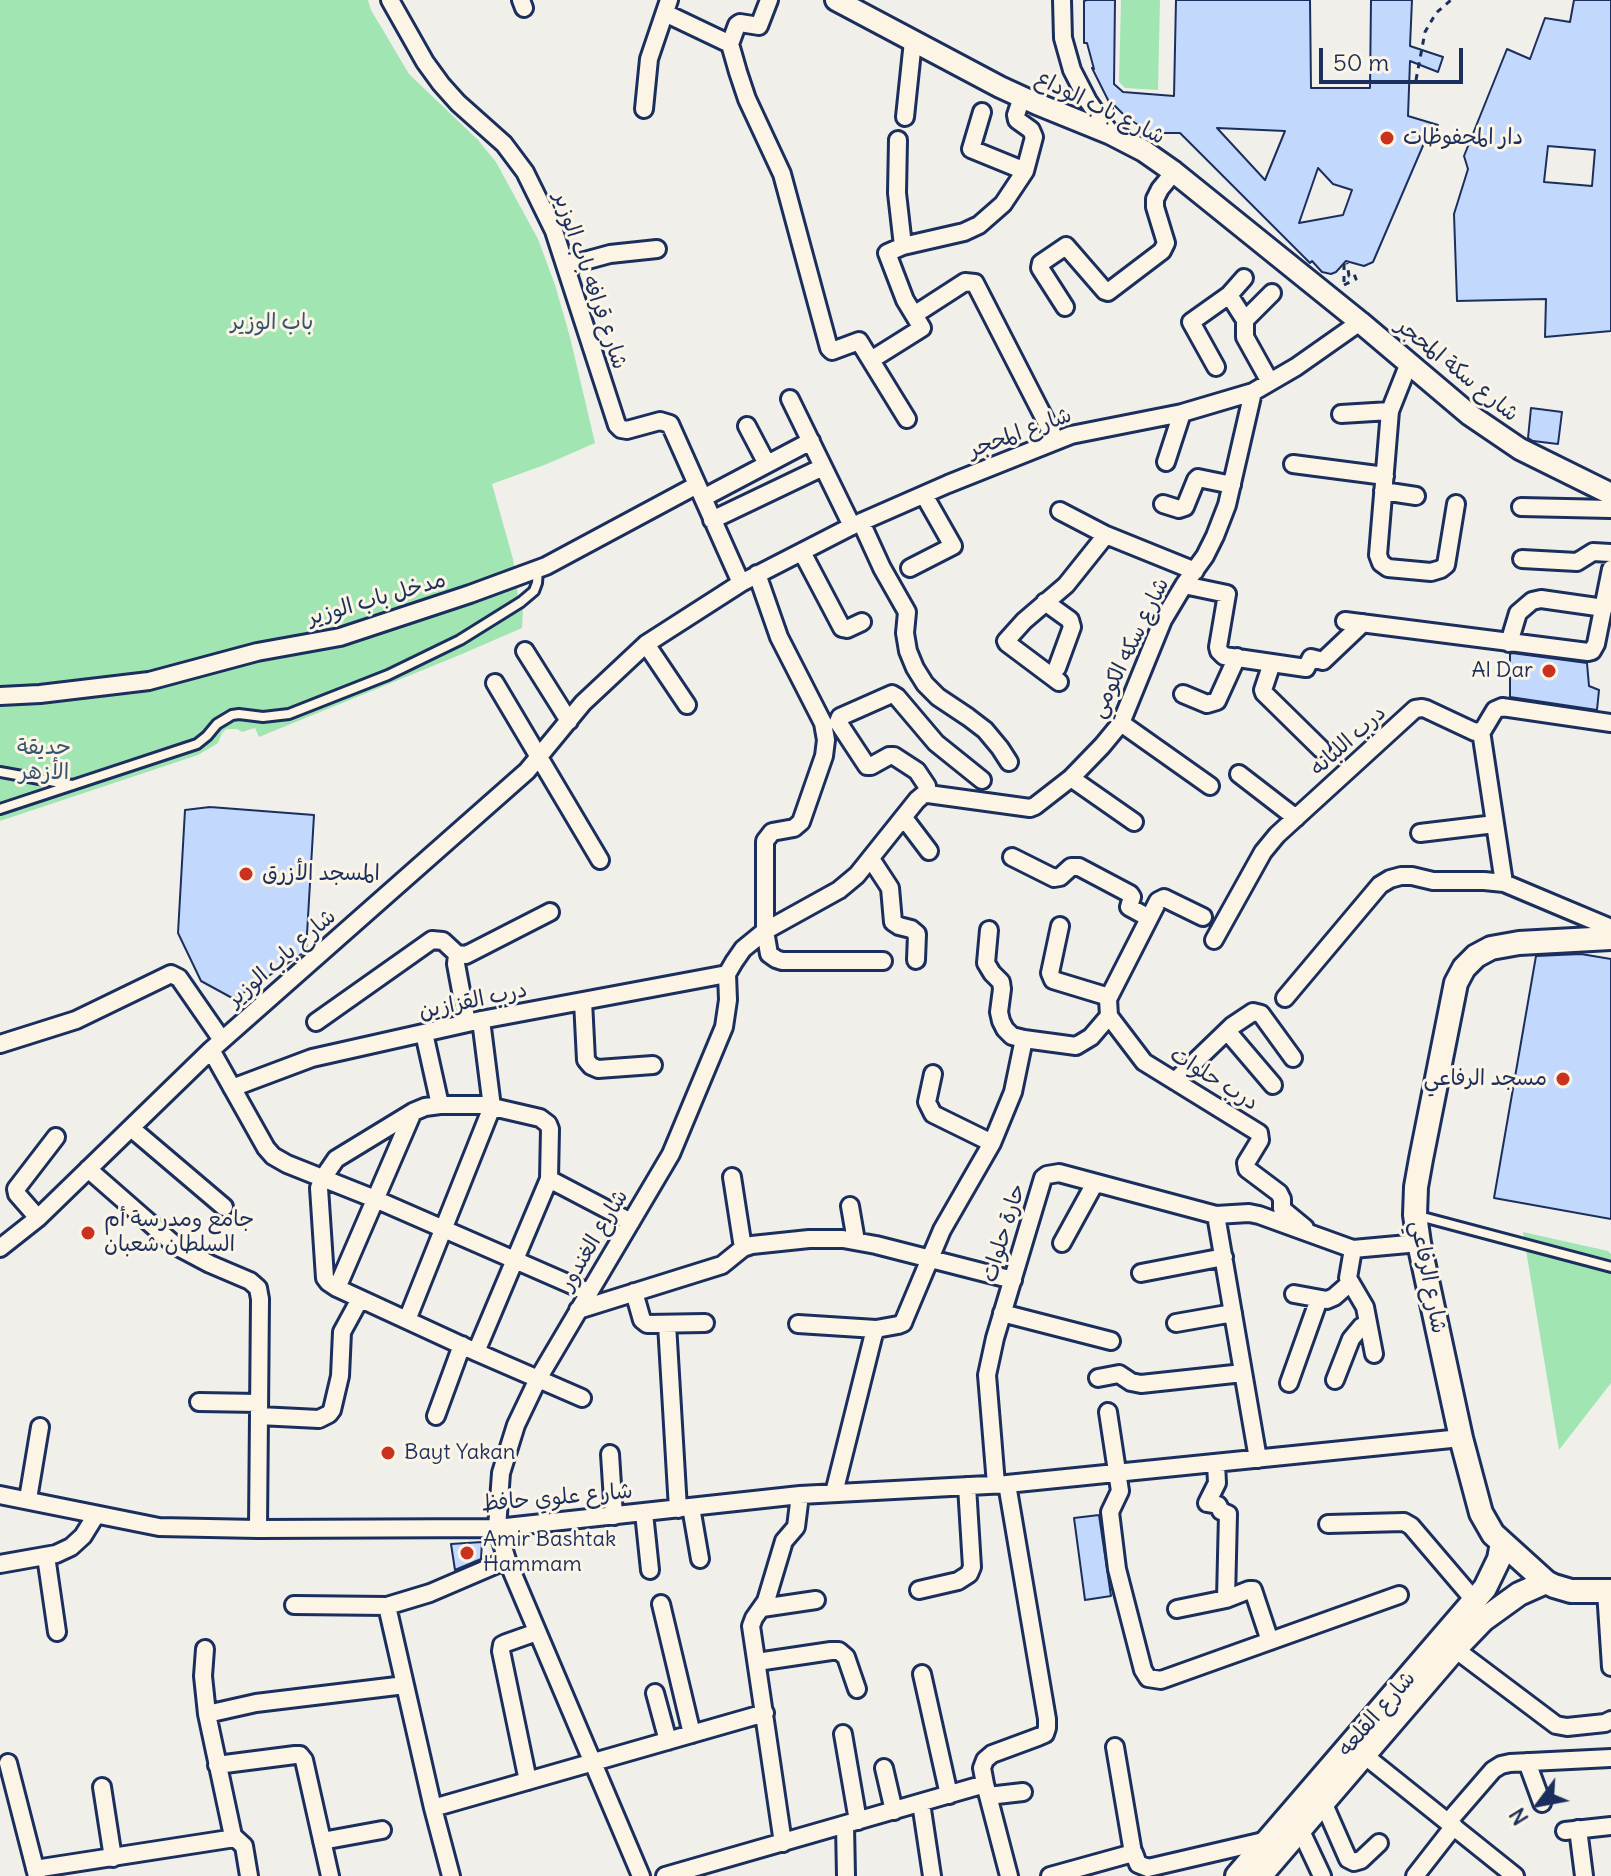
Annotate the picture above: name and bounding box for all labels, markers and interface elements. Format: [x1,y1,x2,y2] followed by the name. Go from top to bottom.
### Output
[1323,32,1467,82] scale bar
[1333,47,1389,77] text: 50 m
[1031,65,1169,151] street label: شارع باب الوداع
[1403,125,1523,151] place label: دار المحفوظات
[1378,129,1396,147] marker: دار المحفوظات
[547,189,633,373] street label: شارع قرافه باب الوزير
[231,310,313,336] park label: باب الوزير
[1390,313,1524,427] street label: شارع سكة المحجر
[965,402,1075,464] street label: شارع المحجر
[305,567,449,631] street label: مدخل باب الوزير
[1085,574,1175,722] street label: شارع سكه الكومي
[1472,658,1533,684] place label: Al Dar
[1540,662,1558,680] marker: Al Dar
[1305,700,1391,782] street label: درب اللبانه
[17,735,71,786] park label: حديقة الأزهر
[262,861,380,887] place label: المسجد الأزرق
[237,865,255,883] marker: المسجد الأزرق
[222,904,342,1012] street label: شارع باب الوزير
[416,977,530,1025] street label: درب القزازين
[1165,1041,1263,1117] street label: درب حلوات
[1423,1066,1547,1092] place label: مسجد الرفاعي
[1554,1070,1572,1088] marker: مسجد الرفاعي
[977,1181,1031,1285] street label: حارة حلوات
[554,1185,634,1295] street label: شارع الغندور
[104,1207,254,1258] place label: جامع ومدرسة أم السلطان شعبان
[1404,1218,1452,1336] street label: شارع الرفاعي
[79,1224,97,1242] marker: جامع ومدرسة أم السلطان شعبان
[404,1440,516,1466] place label: Bayt Yakan
[379,1444,397,1462] marker: Bayt Yakan
[480,1478,634,1518] street label: شارع علوي حافظ
[483,1527,616,1578] place label: Amir Bashtak Hammam
[458,1544,476,1562] marker: Amir Bashtak Hammam
[1333,1666,1421,1762] street label: شارع القلعه
[1499,1764,1579,1844] north arrow
[1503,1803,1535,1831] text: N

